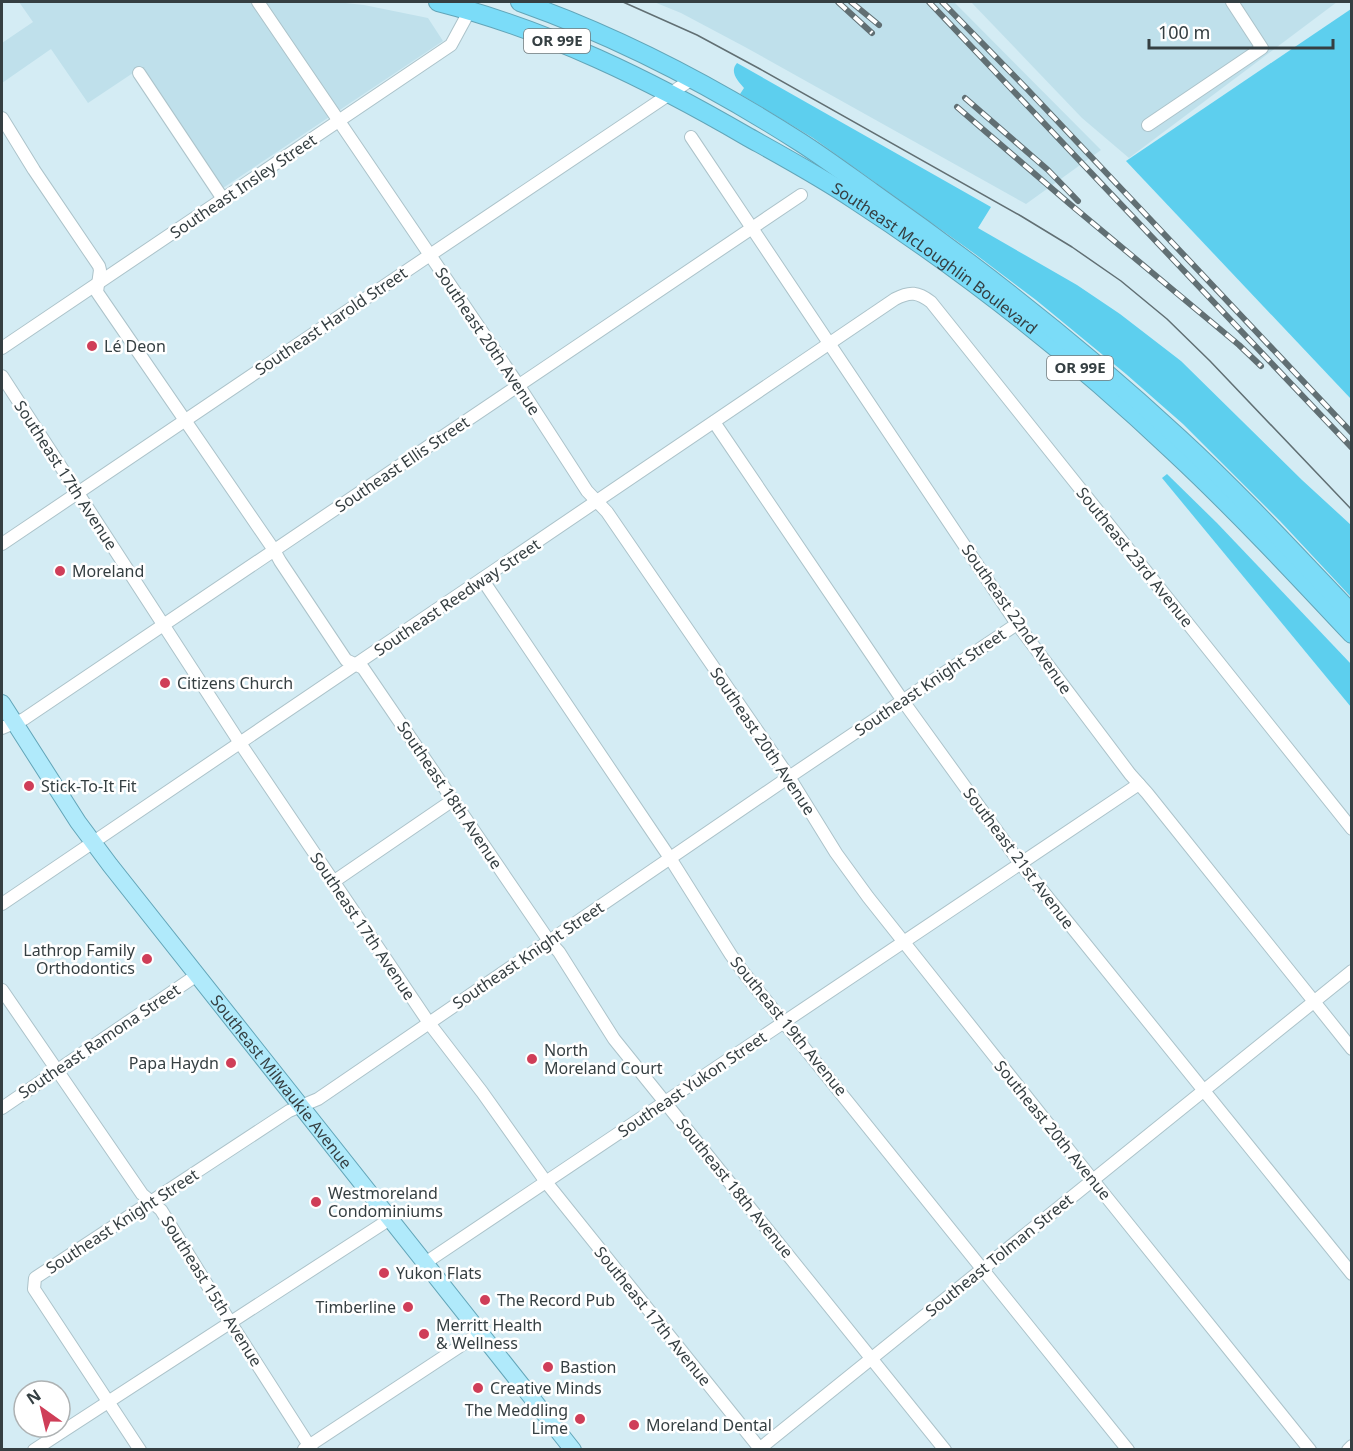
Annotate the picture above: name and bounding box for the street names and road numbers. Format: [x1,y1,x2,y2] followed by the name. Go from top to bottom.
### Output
[524,29,590,53] road number: OR 99E
[165,129,321,243] street label: Southeast Insley Street
[828,177,1042,339] street label: Southeast McLoughlin Boulevard
[251,262,412,380] street label: Southeast Harold Street
[430,263,546,419] street label: Southeast 20th Avenue
[1047,356,1113,380] road number: OR 99E
[9,396,123,554] street label: Southeast 17th Avenue
[331,411,474,517] street label: Southeast Ellis Street
[1072,482,1198,632] street label: Southeast 23rd Avenue
[370,533,545,661] street label: Southeast Reedway Street
[957,540,1077,698] street label: Southeast 22nd Avenue
[850,623,1010,741] street label: Southeast Knight Street
[705,663,821,819] street label: Southeast 20th Avenue
[392,717,508,873] street label: Southeast 18th Avenue
[959,783,1079,933] street label: Southeast 21st Avenue
[305,848,421,1004] street label: Southeast 17th Avenue
[448,896,608,1014] street label: Southeast Knight Street
[726,951,852,1101] street label: Southeast 19th Avenue
[14,978,184,1103] street label: Southeast Ramona Street
[206,990,357,1173] street label: Southeast Milwaukie Avenue
[613,1026,771,1142] street label: Southeast Yukon Street
[990,1055,1116,1205] street label: Southeast 20th Avenue
[672,1113,798,1263] street label: Southeast 18th Avenue
[41,1163,203,1279] street label: Southeast Knight Street
[921,1188,1078,1321] street label: Southeast Tolman Street
[157,1211,267,1371] street label: Southeast 15th Avenue
[590,1241,716,1391] street label: Southeast 17th Avenue

